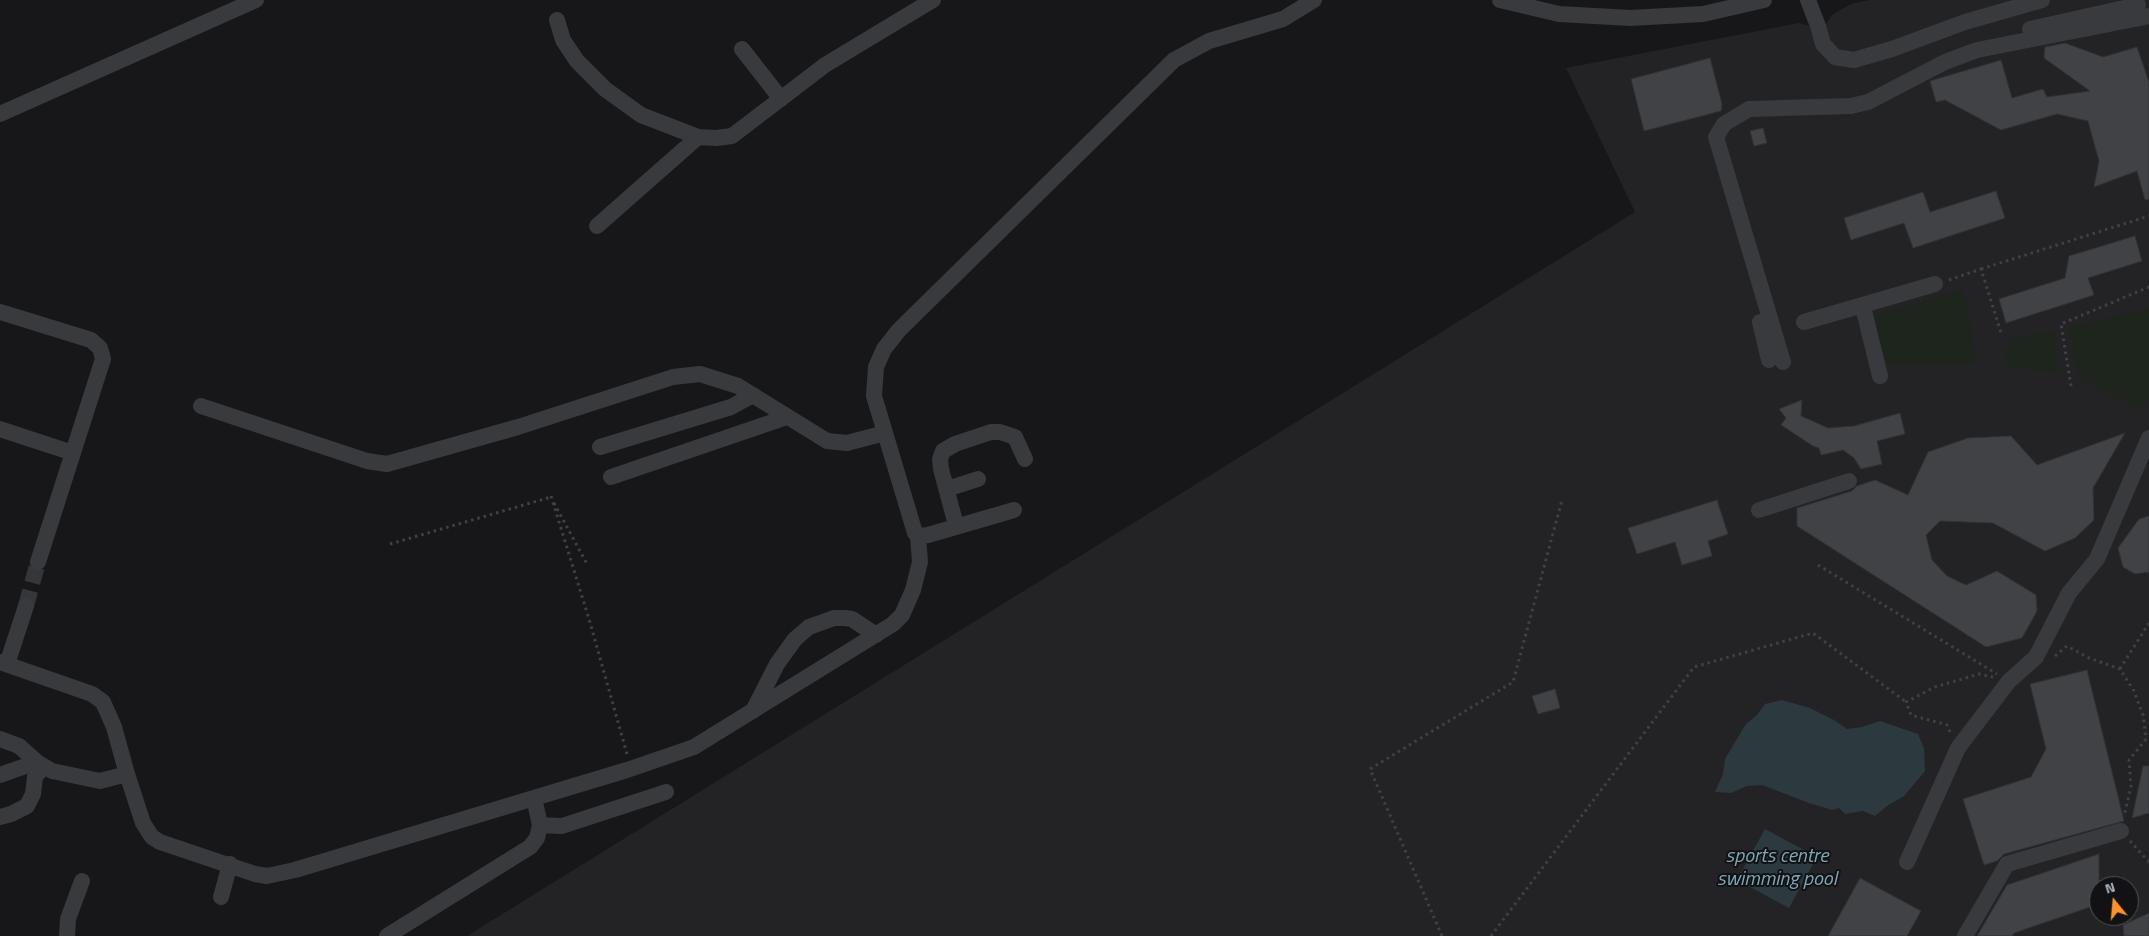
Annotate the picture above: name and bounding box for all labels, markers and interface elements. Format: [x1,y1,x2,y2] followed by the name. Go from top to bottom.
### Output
[1717,845,1837,892] water label: sports centre swimming pool
[2089,876,2139,926] north arrow
[2102,876,2117,899] text: N

